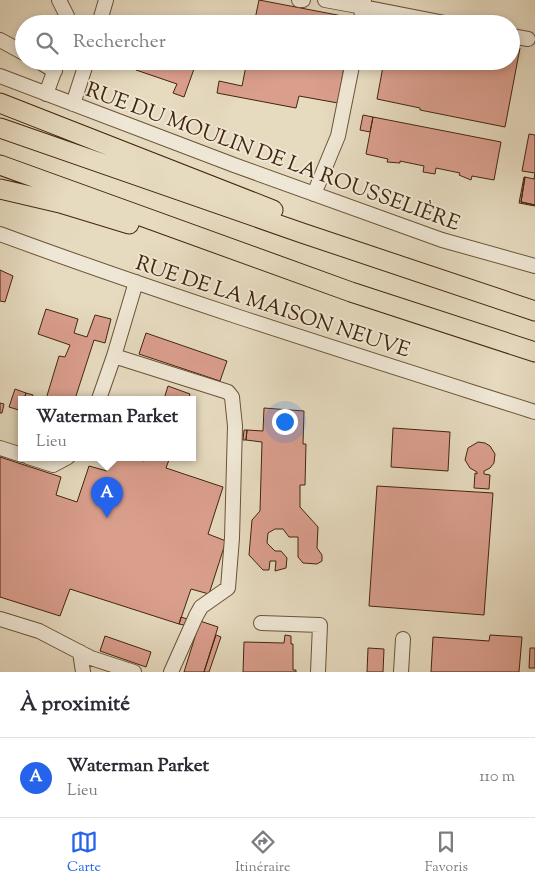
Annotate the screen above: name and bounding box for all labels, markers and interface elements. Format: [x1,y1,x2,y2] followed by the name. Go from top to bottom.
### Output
[15,15,520,70] search box
[33,29,61,57] icon: search
[73,29,166,56] text: Rechercher
[81,76,464,240] street label: RUE DU MOULIN DE LA ROUSSELIÈRE
[131,249,414,367] street label: RUE DE LA MAISON NEUVE
[18,396,196,461] popup
[36,404,178,431] text: Waterman Parket
[272,409,298,435] your location
[36,431,67,454] text: Lieu
[91,477,123,518] pin: A
[20,690,130,720] text: À proximité
[67,753,209,780] text: Waterman Parket
[30,766,43,789] text: A
[479,766,515,789] text: 110 m
[67,780,98,803] text: Lieu
[67,828,101,878] tab: Carte
[235,828,291,878] tab: Itinéraire
[425,828,468,878] tab: Favoris

